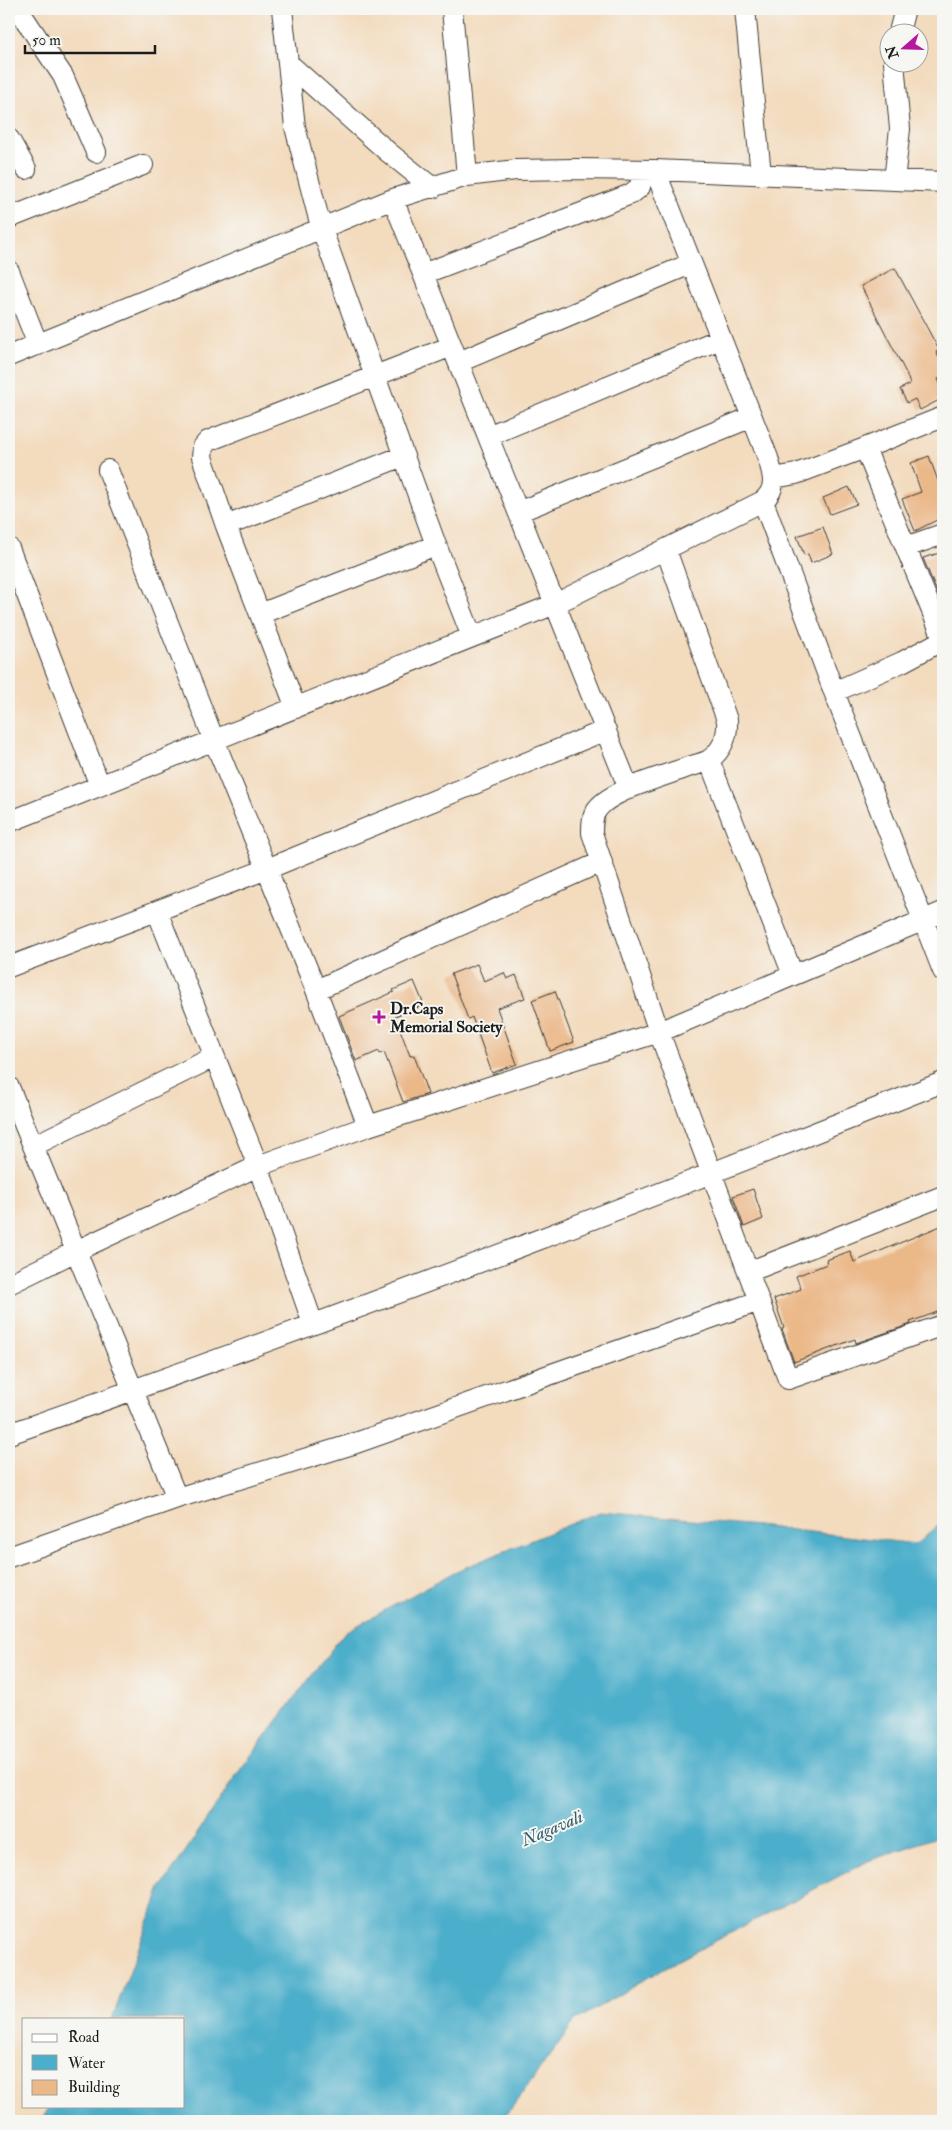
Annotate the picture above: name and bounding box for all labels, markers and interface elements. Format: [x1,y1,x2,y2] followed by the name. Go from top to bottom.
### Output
[25,22,155,54] scale bar
[880,22,930,72] north arrow
[32,31,61,50] text: 50 m
[882,43,903,62] text: N
[389,999,503,1038] place label: Dr.Caps Memorial Society
[372,1010,386,1024] marker: Dr.Caps Memorial Society
[517,1805,587,1852] water label: Nagavali
[22,2018,185,2108] legend
[68,2028,100,2047] text: Road
[67,2054,105,2073] text: Water
[68,2078,120,2097] text: Building

